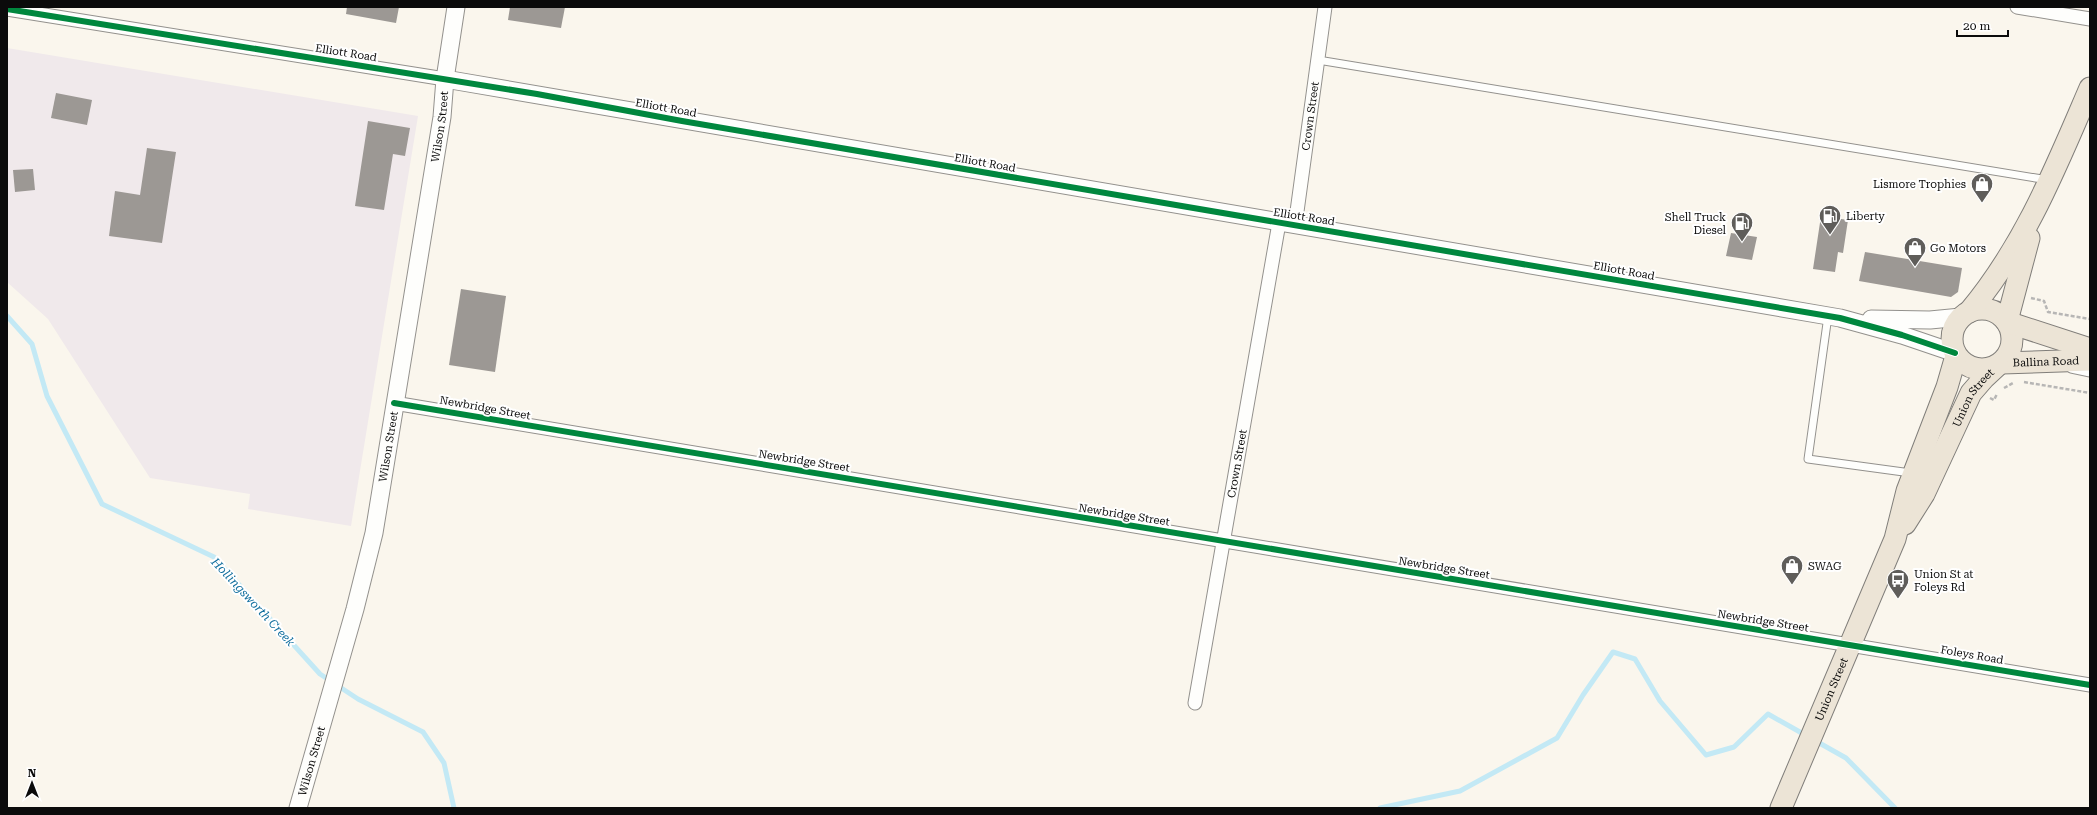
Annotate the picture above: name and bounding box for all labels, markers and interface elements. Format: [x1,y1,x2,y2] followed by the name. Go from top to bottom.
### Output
[1957,12,2008,38] scale bar
[1963,19,1990,33] text: 20 m
[314,42,378,64] street label: Elliott Road
[1299,81,1321,151] street label: Crown Street
[428,91,451,163] street label: Wilson Street
[634,96,698,120] street label: Elliott Road
[953,151,1017,175] street label: Elliott Road
[1969,171,1995,204] shop icon: Lismore Trophies
[1873,178,1966,191] place label: Lismore Trophies
[1817,203,1843,236] fuel station icon: Liberty
[1272,206,1336,228] street label: Elliott Road
[1729,210,1755,243] fuel station icon: Shell Truck Diesel
[1846,210,1885,223] place label: Liberty
[1665,211,1727,237] place label: Shell Truck Diesel
[1902,235,1928,268] shop icon: Go Motors
[1930,242,1986,255] place label: Go Motors
[1592,259,1656,283] street label: Elliott Road
[2012,354,2079,369] street label: Ballina Road
[1950,366,1996,429] street label: Union Street
[438,394,532,422] street label: Newbridge Street
[376,410,400,483] street label: Wilson Street
[1224,428,1249,499] street label: Crown Street
[757,447,851,475] street label: Newbridge Street
[1077,501,1171,529] street label: Newbridge Street
[1779,553,1805,586] shop icon: SWAG
[208,554,298,649] water label: Hollingsworth Creek
[1397,554,1491,582] street label: Newbridge Street
[1808,560,1842,573] place label: SWAG
[1885,567,1911,600] bus stop icon: Union St at Foleys Rd
[1914,568,1973,594] place label: Union St at Foleys Rd
[1716,607,1810,635] street label: Newbridge Street
[1940,643,2004,667] street label: Foleys Road
[1812,656,1850,723] street label: Union Street
[295,725,328,797] street label: Wilson Street
[12,763,52,803] north arrow
[28,767,37,780] text: N

